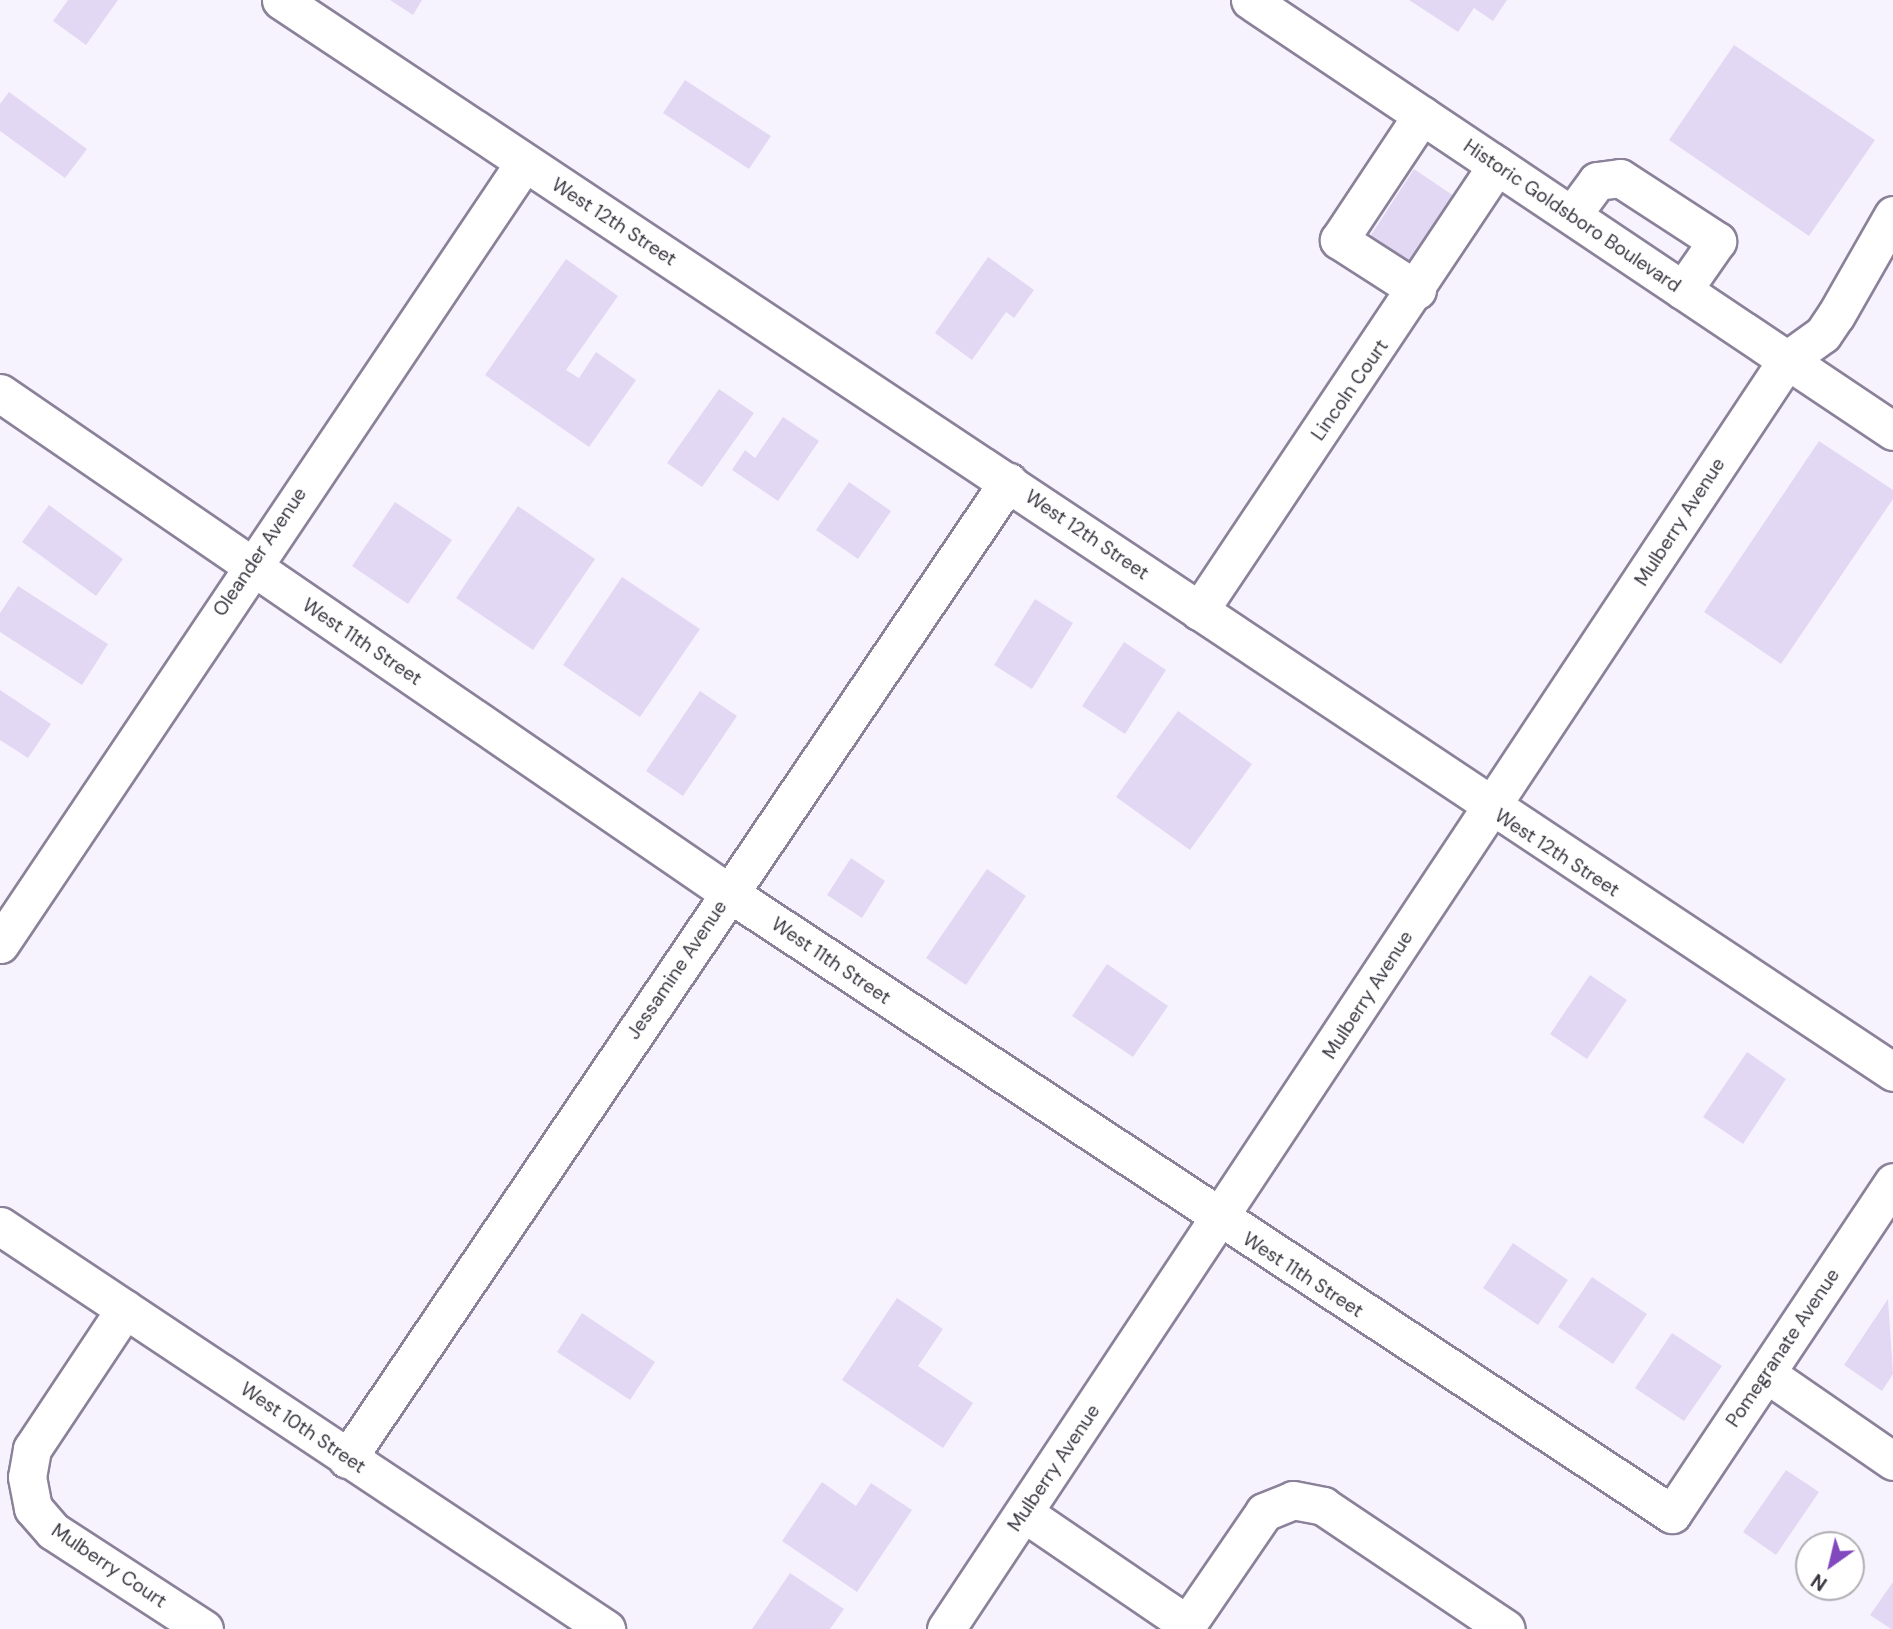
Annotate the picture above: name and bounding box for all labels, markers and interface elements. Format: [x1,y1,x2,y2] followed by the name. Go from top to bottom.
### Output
[1459,135,1685,297] street label: Historic Goldsboro Boulevard
[547,173,681,271] street label: West 12th Street
[1307,335,1393,445] street label: Lincoln Court
[1630,454,1730,590] street label: Mulberry Avenue
[209,483,311,621] street label: Oleander Avenue
[1021,485,1153,585] street label: West 12th Street
[298,594,426,690] street label: West 11th Street
[1490,804,1624,902] street label: West 12th Street
[622,896,732,1044] street label: Jessamine Avenue
[767,913,895,1009] street label: West 11th Street
[1318,927,1418,1063] street label: Mulberry Avenue
[1239,1228,1367,1322] street label: West 11th Street
[1722,1265,1844,1431] street label: Pomegranate Avenue
[236,1378,370,1478] street label: West 10th Street
[1003,1400,1105,1536] street label: Mulberry Avenue
[47,1519,171,1613] street label: Mulberry Court
[1795,1531,1865,1601] north arrow
[1806,1568,1832,1596] text: N

